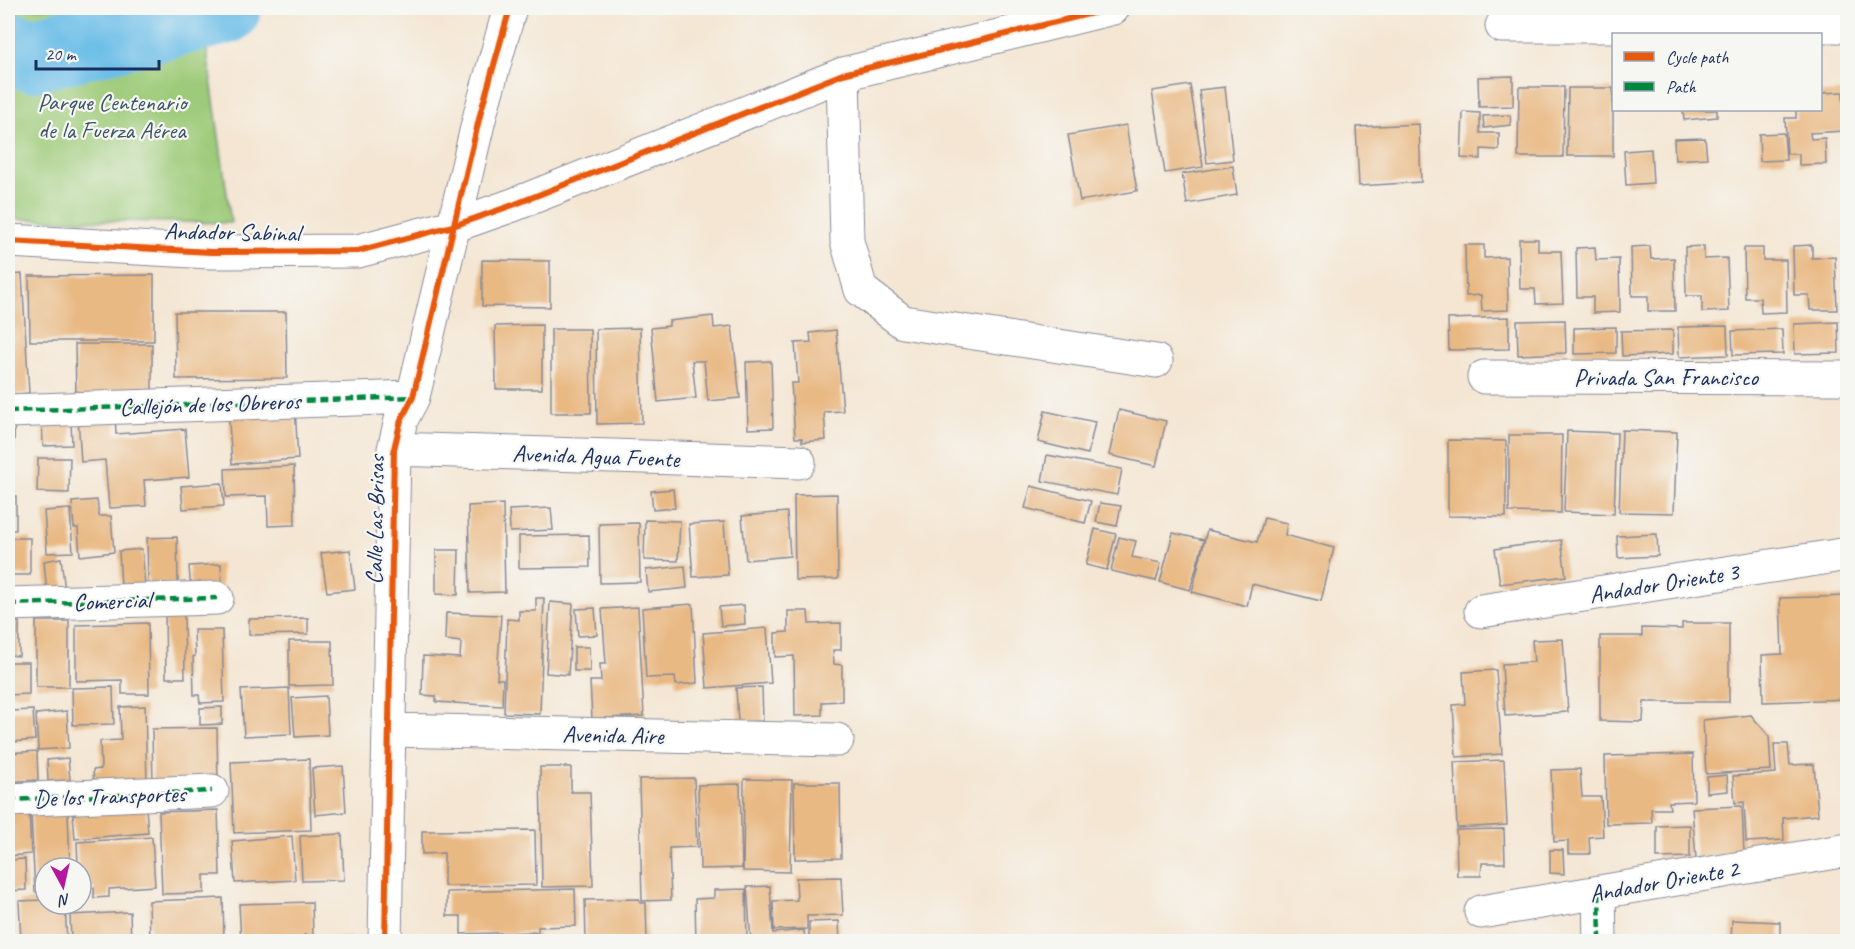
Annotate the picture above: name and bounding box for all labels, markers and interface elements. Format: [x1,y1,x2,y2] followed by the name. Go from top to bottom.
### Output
[36,33,159,71] scale bar
[1612,33,1822,111] legend
[45,43,78,65] text: 20 m
[1666,46,1729,68] text: Cycle path
[1666,76,1696,98] text: Path
[38,87,189,145] park label: Parque Centenario de la Fuerza Aérea
[164,216,304,248] street label: Andador Sabinal
[1574,362,1759,392] street label: Privada San Francisco
[119,386,303,422] street label: Callejón de los Obreros
[512,438,682,474] street label: Avenida Agua Fuente
[359,453,391,585] street label: Calle Las Brisas
[1587,556,1743,610] street label: Andador Oriente 3
[73,585,155,617] street label: Comercial
[562,719,666,751] street label: Avenida Aire
[34,778,188,814] street label: De los Transportes
[1587,853,1743,909] street label: Andador Oriente 2
[33,856,93,916] north arrow
[56,889,71,911] text: N

